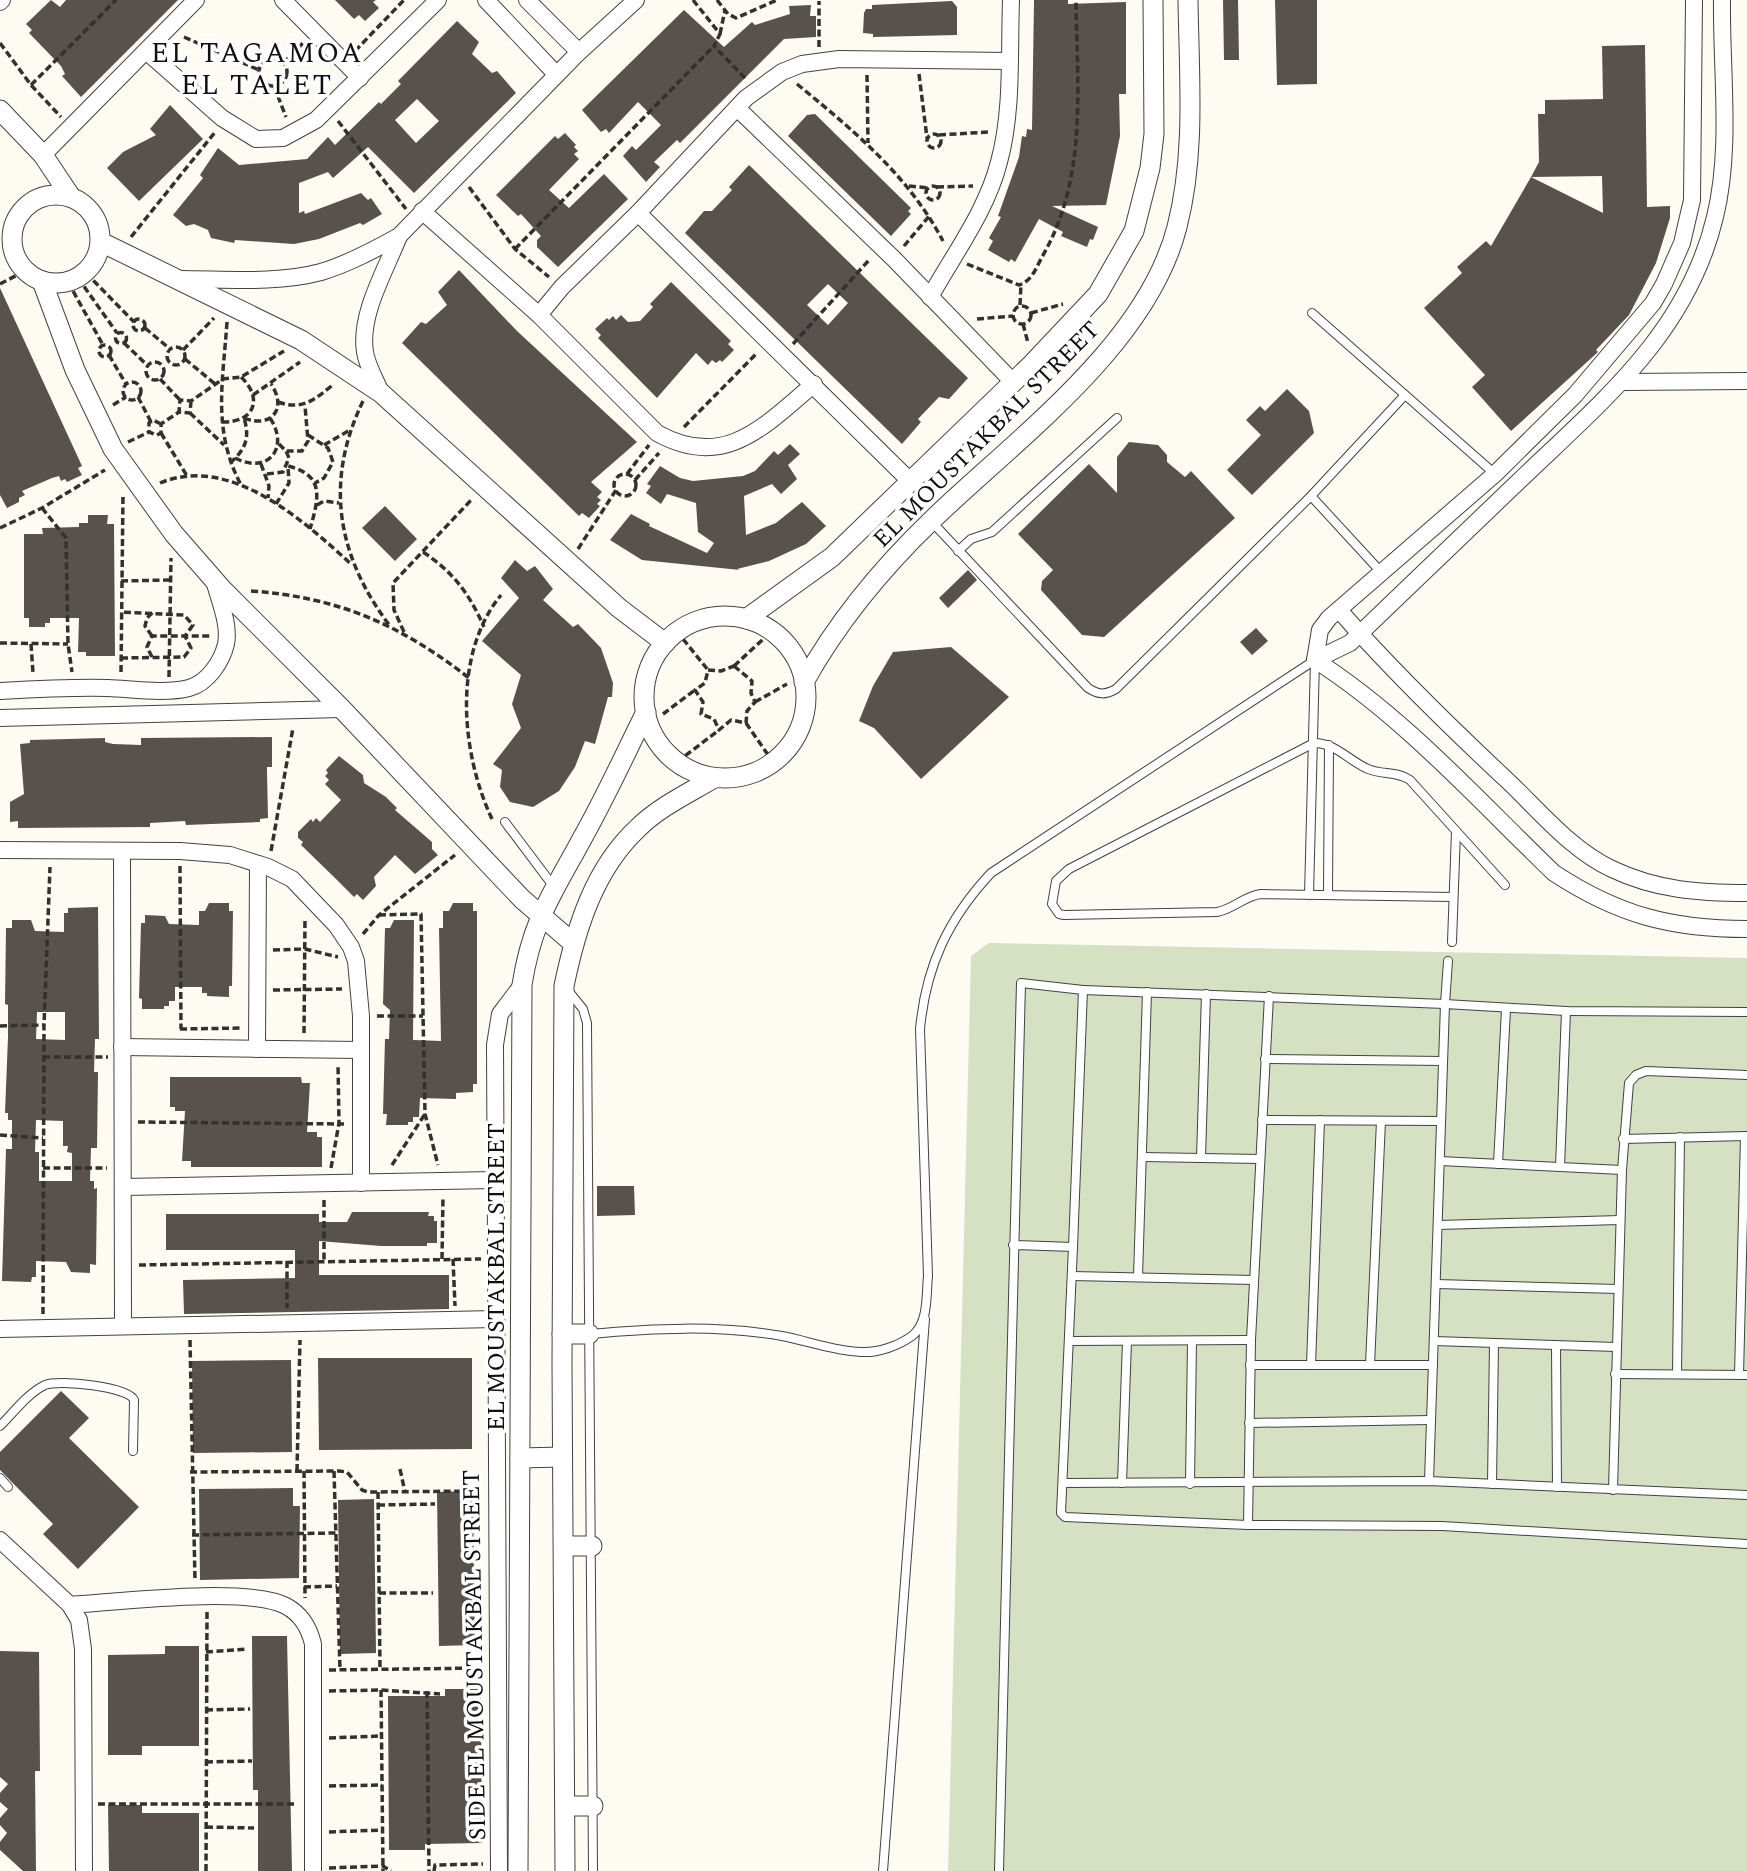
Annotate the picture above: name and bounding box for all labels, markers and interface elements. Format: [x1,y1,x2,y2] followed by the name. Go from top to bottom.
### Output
[151,32,363,107] district label: EL TAGAMOA EL TALET
[865,313,1108,556] street label: EL MOUSTAKBAL STREET
[479,1123,515,1431] street label: EL MOUSTAKBAL STREET
[454,1469,496,1841] street label: SIDE EL MOUSTAKBAL STREET

